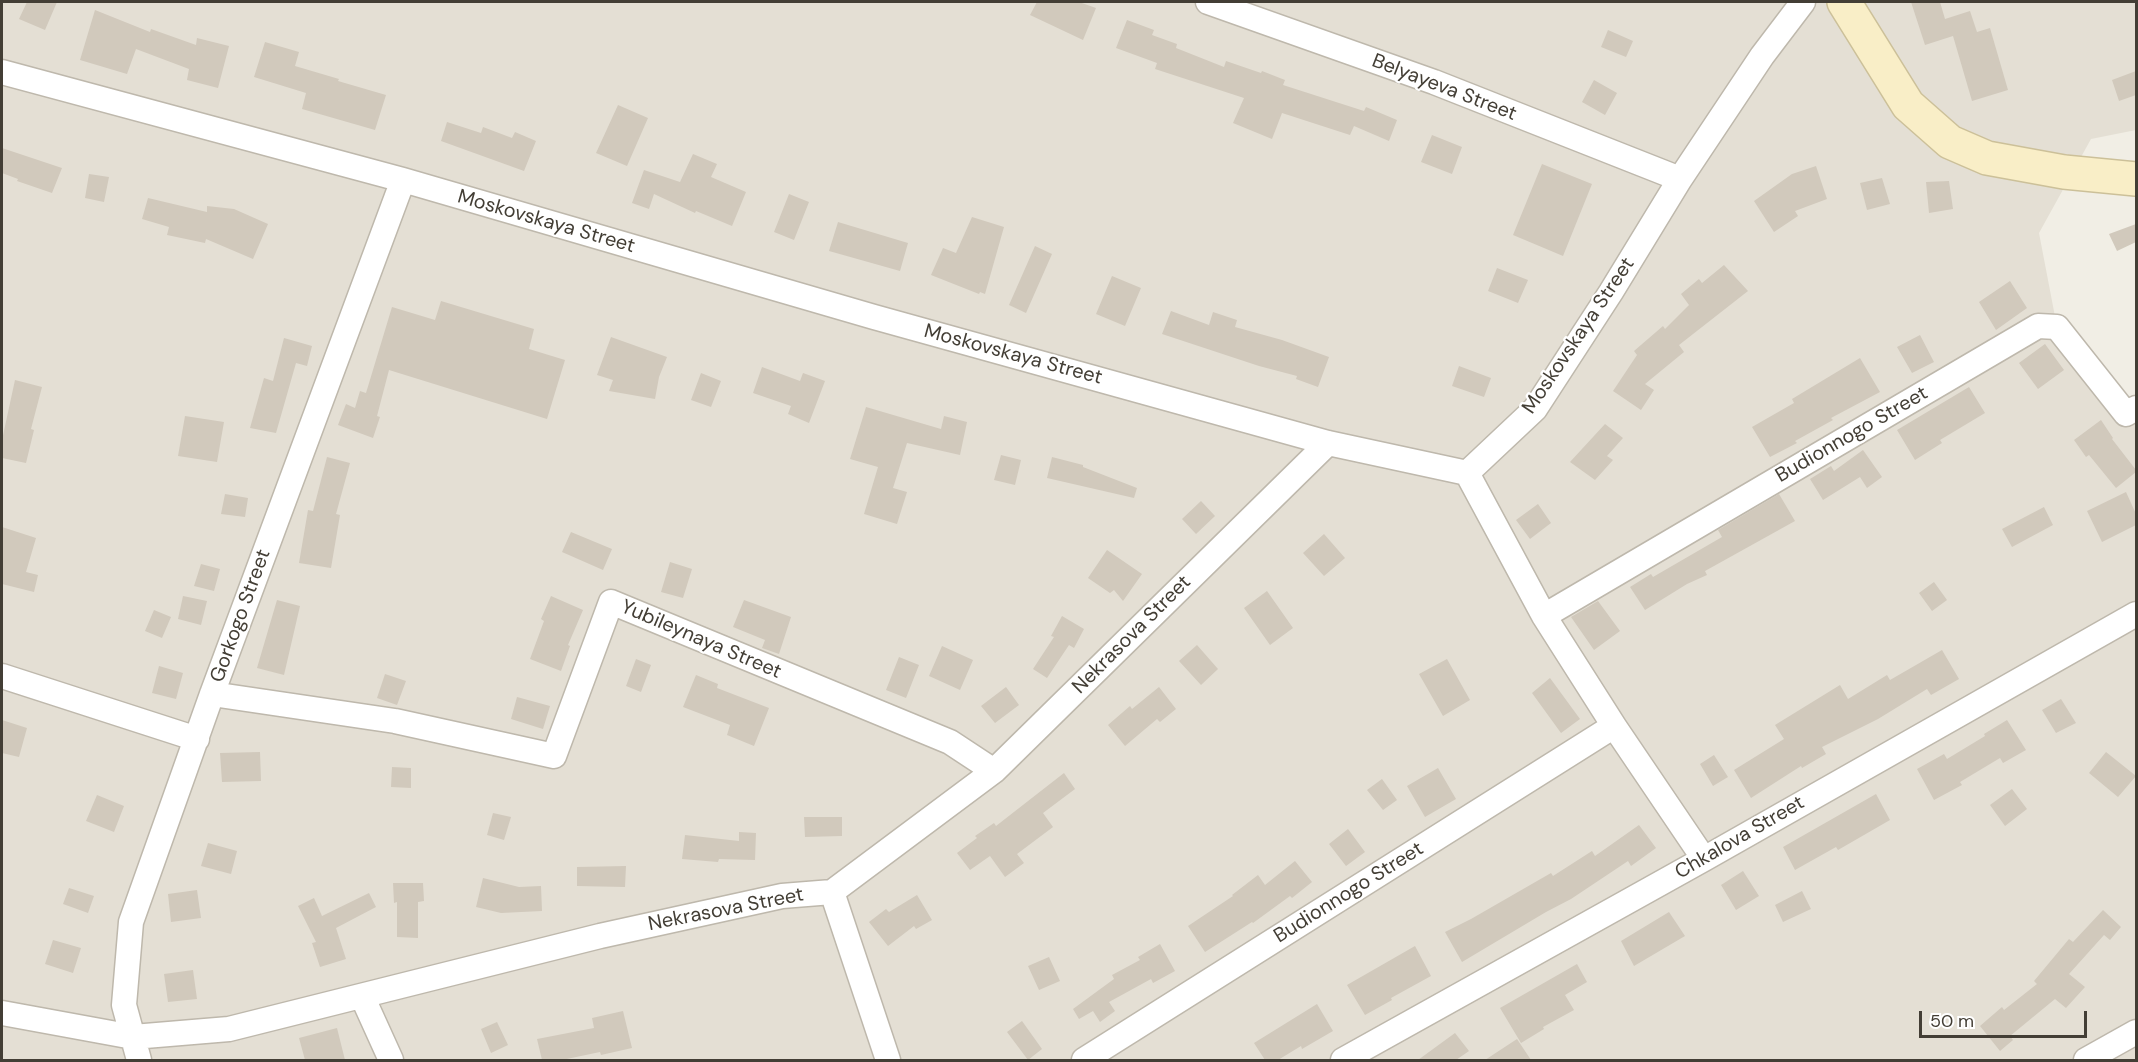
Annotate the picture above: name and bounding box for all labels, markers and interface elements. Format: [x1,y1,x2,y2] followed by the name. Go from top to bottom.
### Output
[1368,49,1520,127] street label: Belyayeva Street
[455,185,637,259] street label: Moskovskaya Street
[1518,253,1640,419] street label: Moskovskaya Street
[921,320,1105,390] street label: Moskovskaya Street
[1772,382,1932,488] street label: Budionnogo Street
[206,546,276,686] street label: Gorkogo Street
[1068,571,1196,699] street label: Nekrasova Street
[617,595,785,685] street label: Yubileynaya Street
[1671,791,1809,885] street label: Chkalova Street
[1270,837,1428,949] street label: Budionnogo Street
[646,883,806,937] street label: Nekrasova Street
[1922,999,2090,1037] scale bar
[1930,1009,1974,1033] text: 50 m

